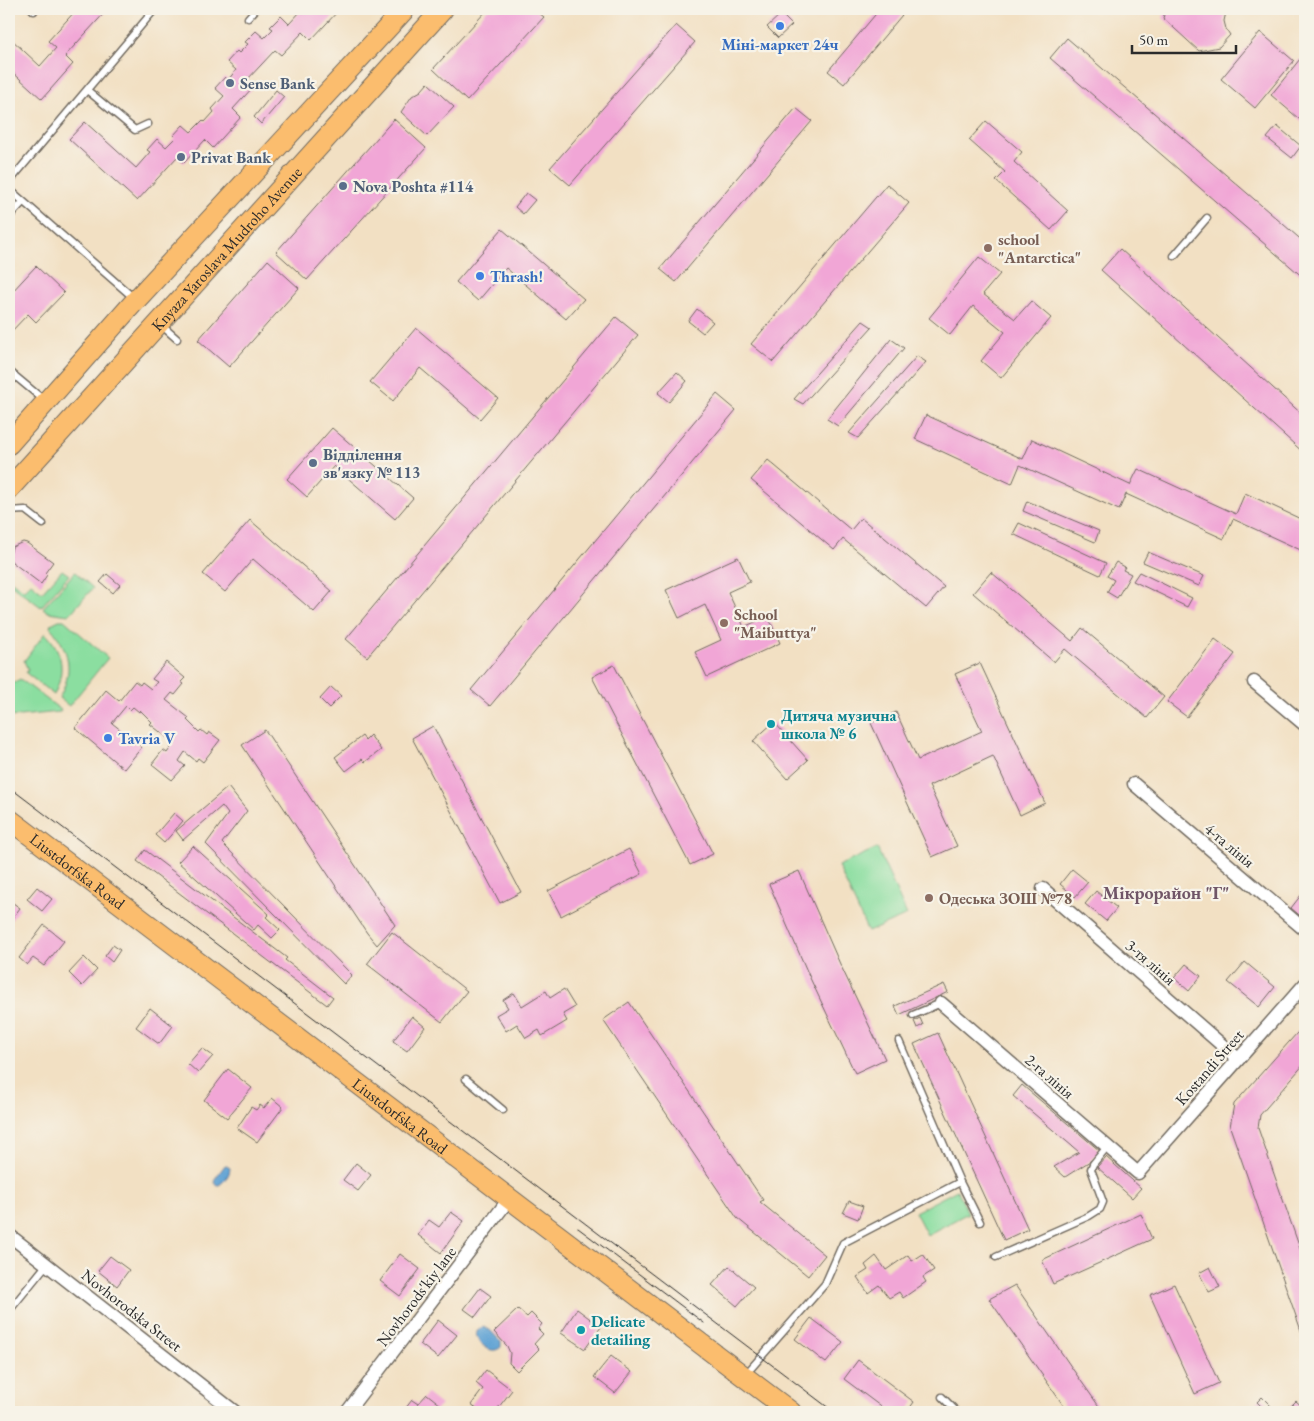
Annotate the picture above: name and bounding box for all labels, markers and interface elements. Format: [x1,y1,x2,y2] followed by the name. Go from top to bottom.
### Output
[774,20,786,32] marker: Міні-маркет 24ч
[1132,22,1235,54] scale bar
[1139,30,1168,49] text: 50 m
[721,34,839,55] place label: Міні-маркет 24ч
[240,73,315,94] place label: Sense Bank
[224,77,236,89] marker: Sense Bank
[191,147,271,168] place label: Privat Bank
[175,151,187,163] marker: Privat Bank
[147,162,307,336] street label: Knyaza Yaroslava Mudroho Avenue
[353,176,474,197] place label: Nova Poshta #114
[337,180,349,192] marker: Nova Poshta #114
[998,229,1081,268] place label: school "Antarctica"
[982,242,994,254] marker: school "Antarctica"
[490,266,543,287] place label: Thrash!
[474,270,486,282] marker: Thrash!
[323,444,421,483] place label: Відділення зв'язку № 113
[307,457,319,469] marker: Відділення зв'язку № 113
[734,604,817,643] place label: School "Maibuttya"
[718,617,730,629] marker: School "Maibuttya"
[781,705,898,744] place label: Дитяча музична школа № 6
[765,718,777,730] marker: Дитяча музична школа № 6
[118,728,176,749] place label: Tavria V
[102,732,114,744] marker: Tavria V
[1200,818,1259,872] street label: 4-та лінія
[25,828,130,915] street label: Liustdorfska Road
[1103,881,1229,904] district label: Мікрорайон "Г"
[939,888,1072,909] place label: Одеська ЗОШ №78
[923,892,935,904] marker: Одеська ЗОШ №78
[1121,935,1180,990] street label: 3-тя лінія
[1171,1025,1248,1110] street label: Kostandi Street
[1021,1049,1079,1103] street label: 2-га лінія
[348,1073,452,1159] street label: Liustdorfska Road
[372,1242,461,1350] street label: Novhorods'kiy lane
[77,1264,186,1356] street label: Novhorodska Street
[591,1311,651,1350] place label: Delicate detailing
[575,1324,587,1336] marker: Delicate detailing

